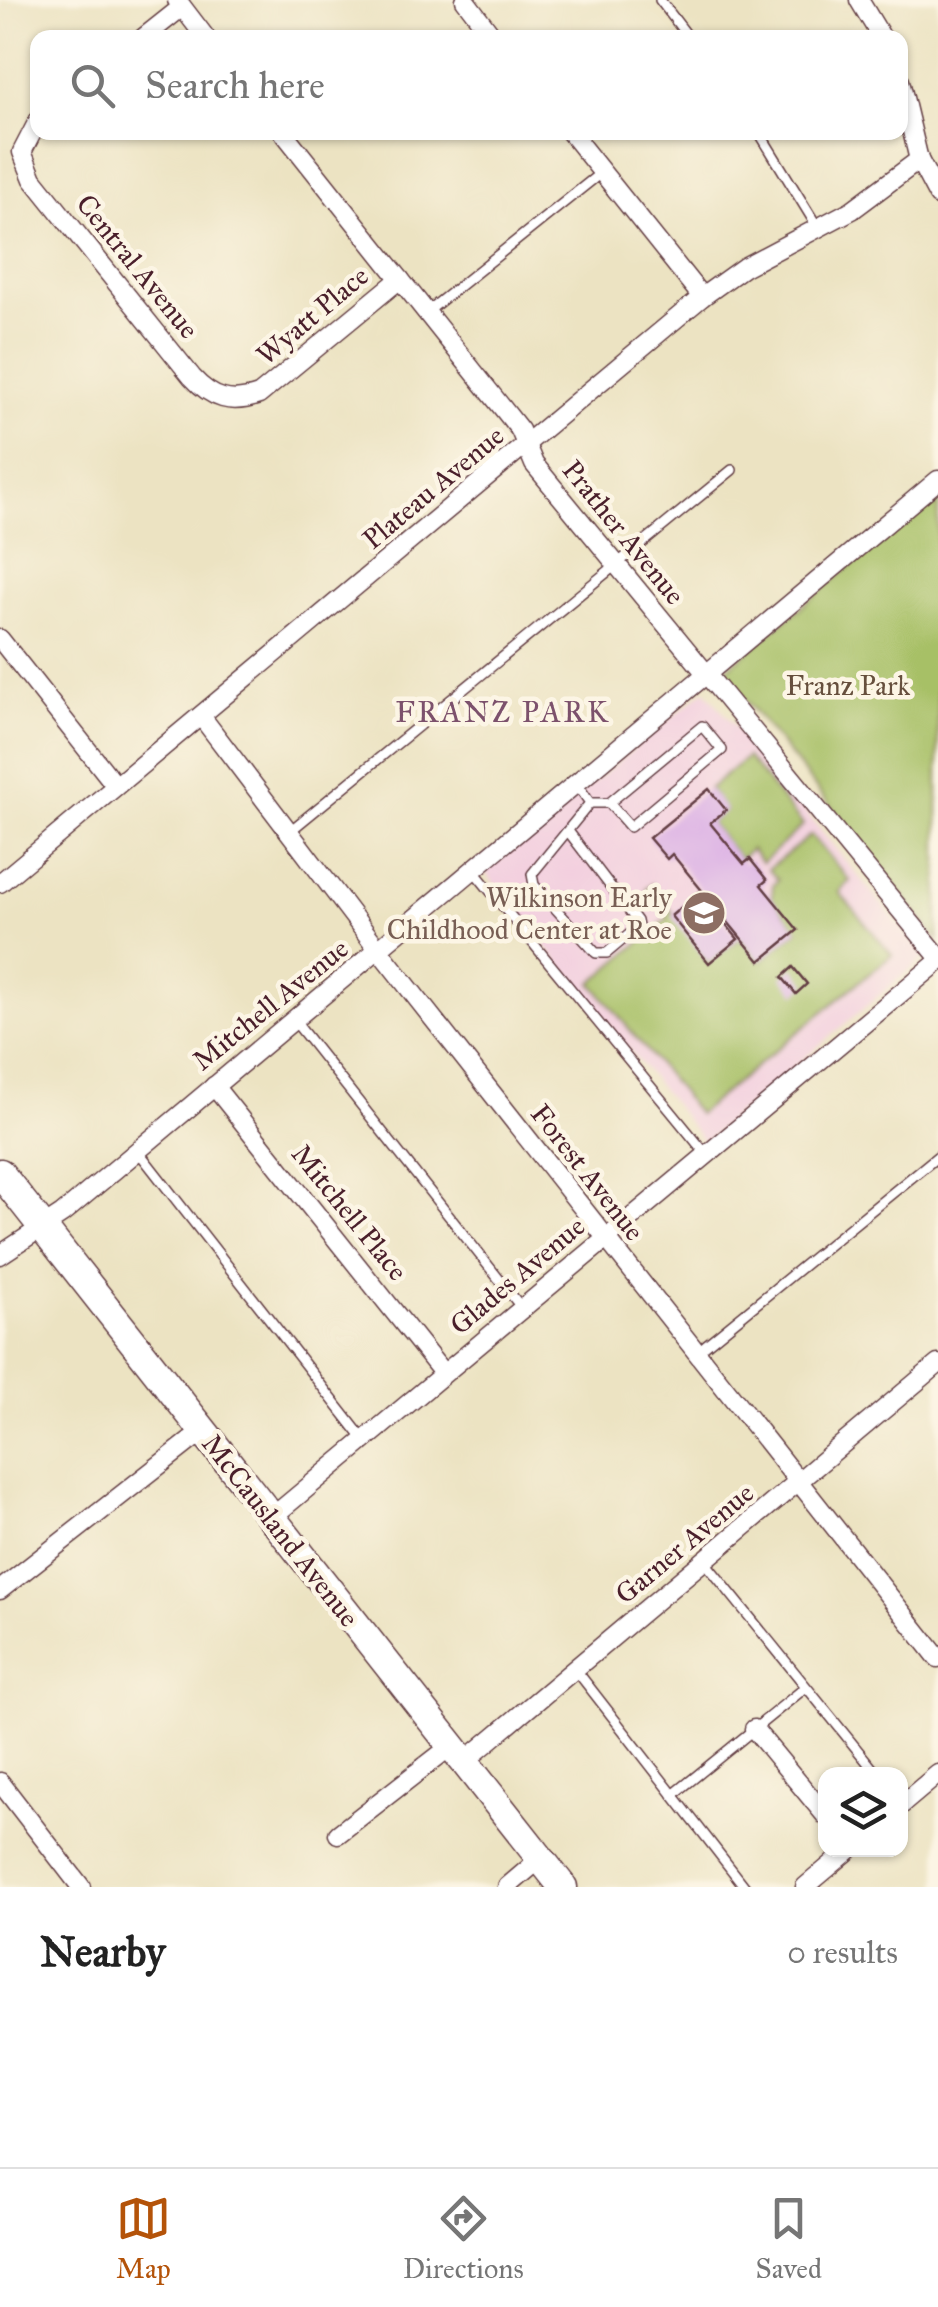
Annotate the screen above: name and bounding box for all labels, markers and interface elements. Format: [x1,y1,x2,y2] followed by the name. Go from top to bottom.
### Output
[30,30,908,140] search box
[65,58,120,113] icon: search
[145,62,325,108] text: Search here
[69,187,206,346] street label: Central Avenue
[249,258,376,372] street label: Wyatt Place
[355,418,511,557] street label: Plateau Avenue
[555,453,693,612] street label: Prather Avenue
[786,668,910,703] park label: Franz Park
[395,694,611,730] district label: FRANZ PARK
[387,880,673,947] place label: Wilkinson Early Childhood Center at Roe
[681,890,727,936] school or university icon: Wilkinson Early Childhood Center at Roe
[185,931,355,1078] street label: Mitchell Avenue
[523,1097,652,1248] street label: Forest Avenue
[284,1137,415,1288] street label: Mitchell Place
[443,1209,592,1342] street label: Glades Avenue
[194,1427,367,1634] street label: McCausland Avenue
[608,1475,761,1611] street label: Garner Avenue
[818,1767,908,1857] map controls
[818,1767,908,1857] button: layers
[40,1926,165,1978] text: Nearby
[787,1933,898,1972] text: 0 results
[116,2191,171,2286] tab: Map
[403,2191,524,2286] tab: Directions
[756,2191,822,2286] tab: Saved

